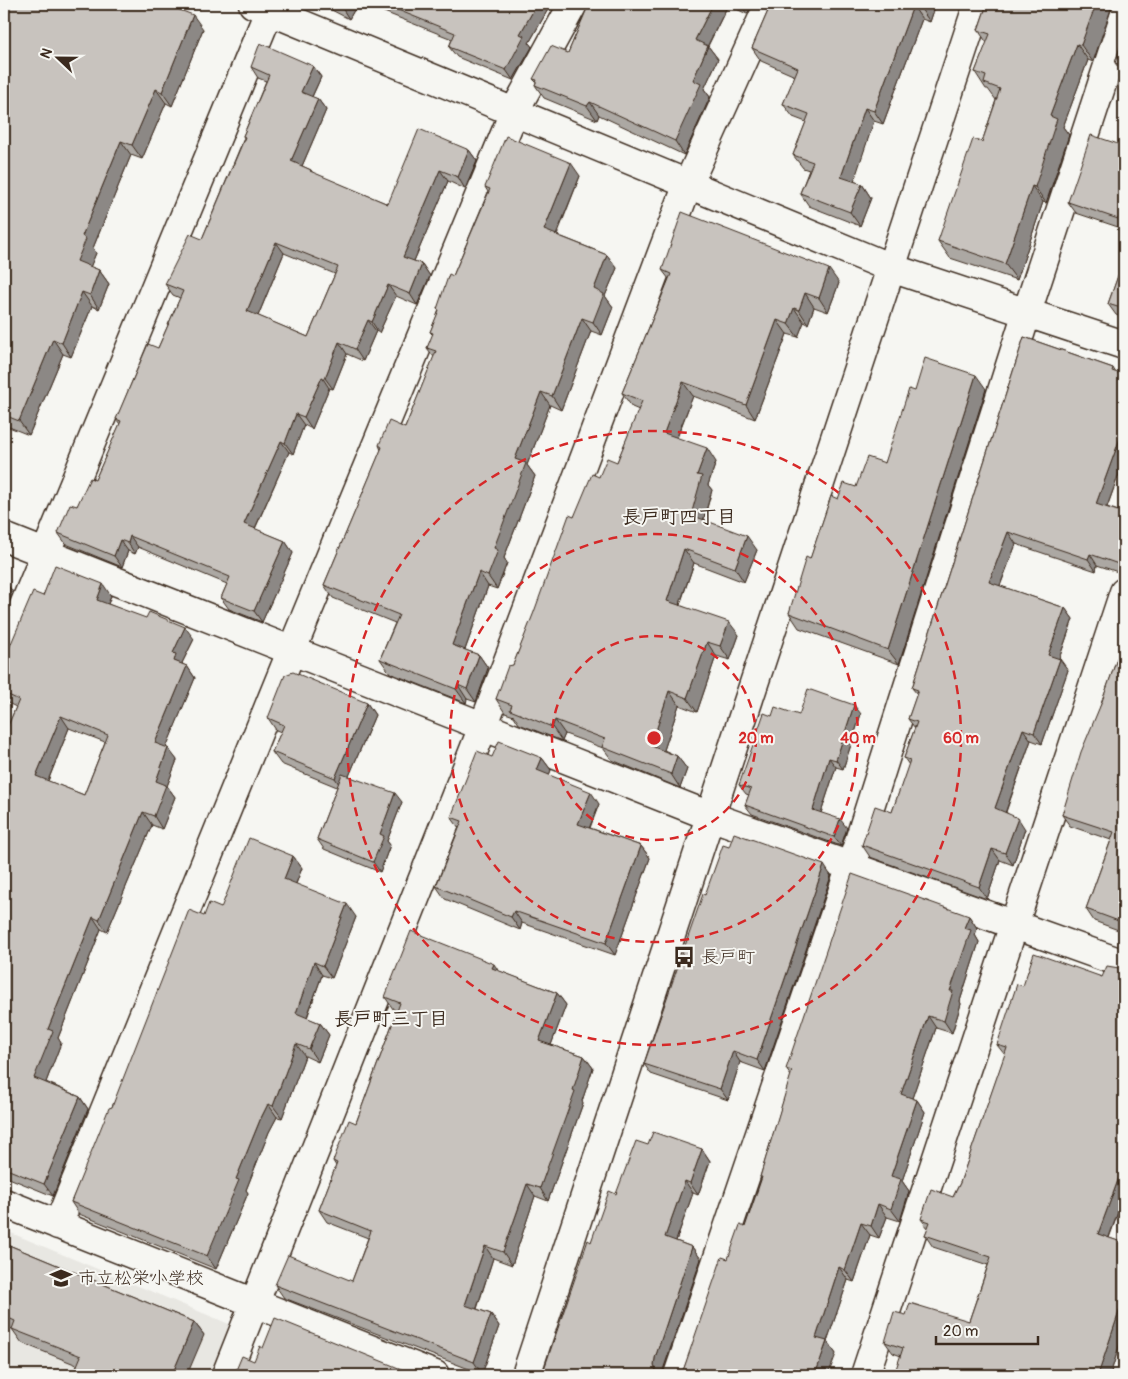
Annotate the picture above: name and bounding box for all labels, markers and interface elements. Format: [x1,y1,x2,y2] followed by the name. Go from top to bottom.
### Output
[32,32,82,82] north arrow
[37,46,56,61] text: N
[622,505,736,529] district label: 長戸町四丁目
[645,729,663,747] centre of rings
[738,729,774,748] text: 20 m
[840,729,876,748] text: 40 m
[943,729,979,748] text: 60 m
[671,944,697,970] bus stop icon: 長戸町
[701,946,755,969] place label: 長戸町
[334,1007,448,1031] district label: 長戸町三丁目
[48,1265,74,1291] school or university icon: 市立松栄小学校
[78,1267,204,1290] place label: 市立松栄小学校
[936,1314,1038,1346] scale bar
[943,1322,978,1341] text: 20 m

